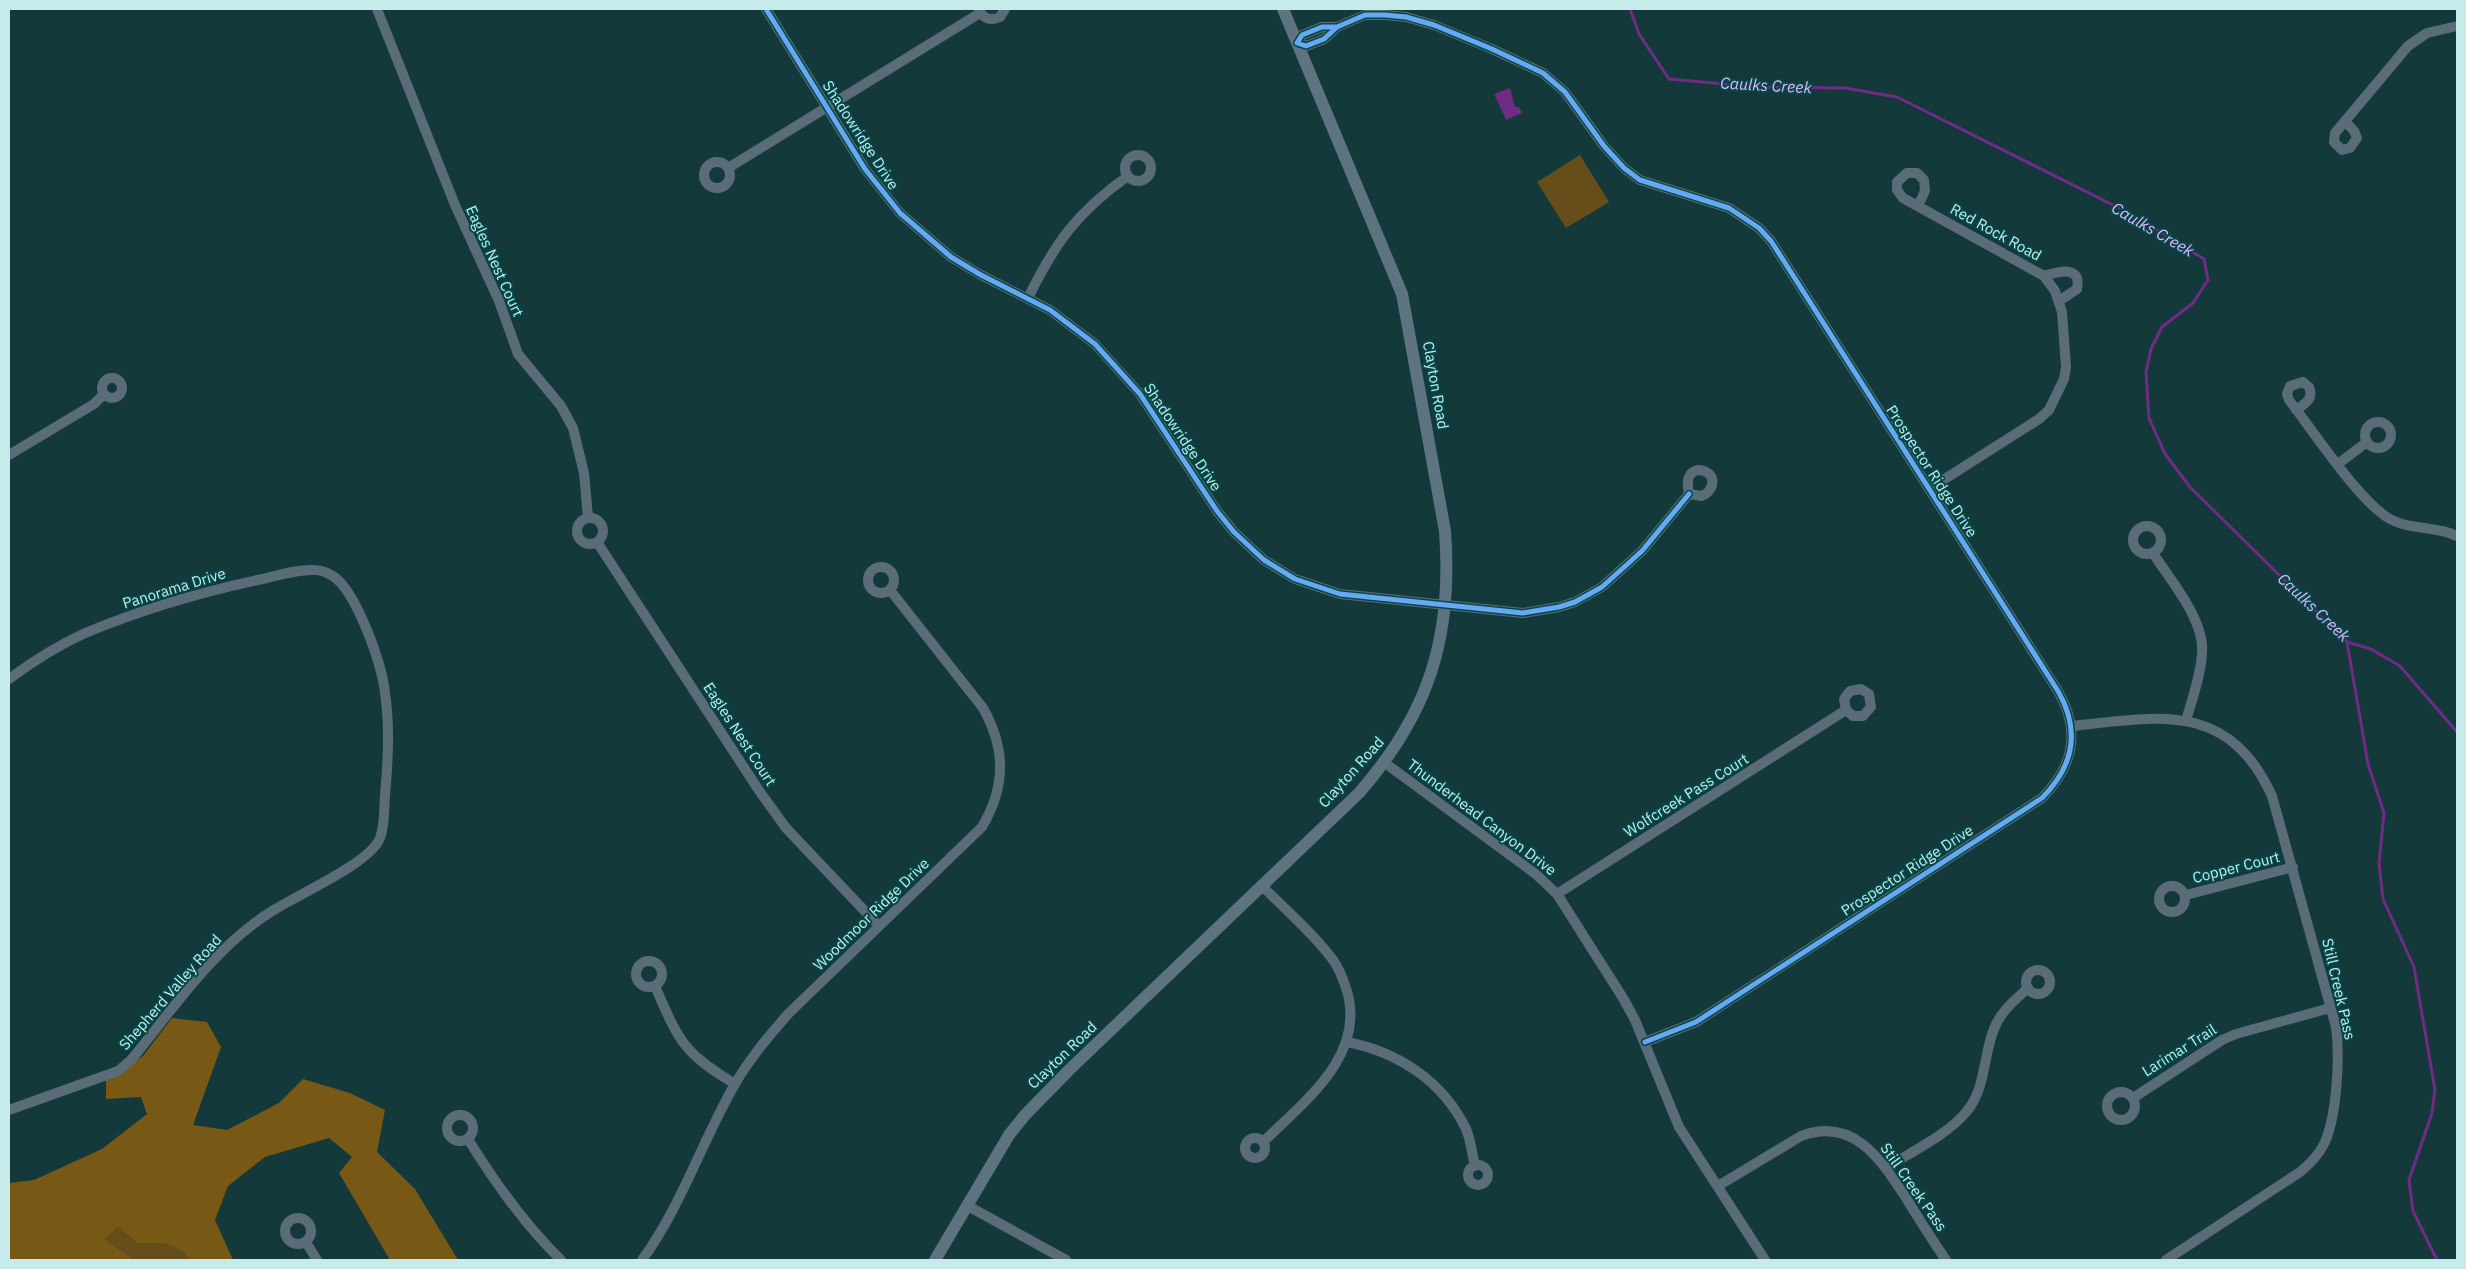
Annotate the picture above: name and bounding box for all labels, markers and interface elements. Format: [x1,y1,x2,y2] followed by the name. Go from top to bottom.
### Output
[1720,73,1813,97] water label: Caulks Creek
[819,77,903,193] street label: Shadowridge Drive
[2108,197,2198,261] water label: Caulks Creek
[1947,199,2045,265] street label: Red Rock Road
[462,202,528,320] street label: Eagles Nest Court
[1419,340,1453,430] street label: Clayton Road
[1140,379,1226,495] street label: Shadowridge Drive
[1882,401,1982,541] street label: Prospector Ridge Drive
[120,563,228,613] street label: Panorama Drive
[2274,568,2355,646] water label: Caulks Creek
[699,679,781,789] street label: Eagles Nest Court
[1314,733,1388,811] street label: Clayton Road
[1620,749,1752,841] street label: Wolfcreek Pass Court
[1404,755,1560,879] street label: Thunderhead Canyon Drive
[1837,820,1977,920] street label: Prospector Ridge Drive
[2190,847,2282,887] street label: Copper Court
[809,854,933,974] street label: Woodmoor Ridge Drive
[115,930,225,1054] street label: Shepherd Valley Road
[2318,936,2360,1042] street label: Still Creek Pass
[1023,1017,1101,1093] street label: Clayton Road
[2138,1020,2220,1080] street label: Larimar Trail
[1877,1139,1951,1235] street label: Still Creek Pass

